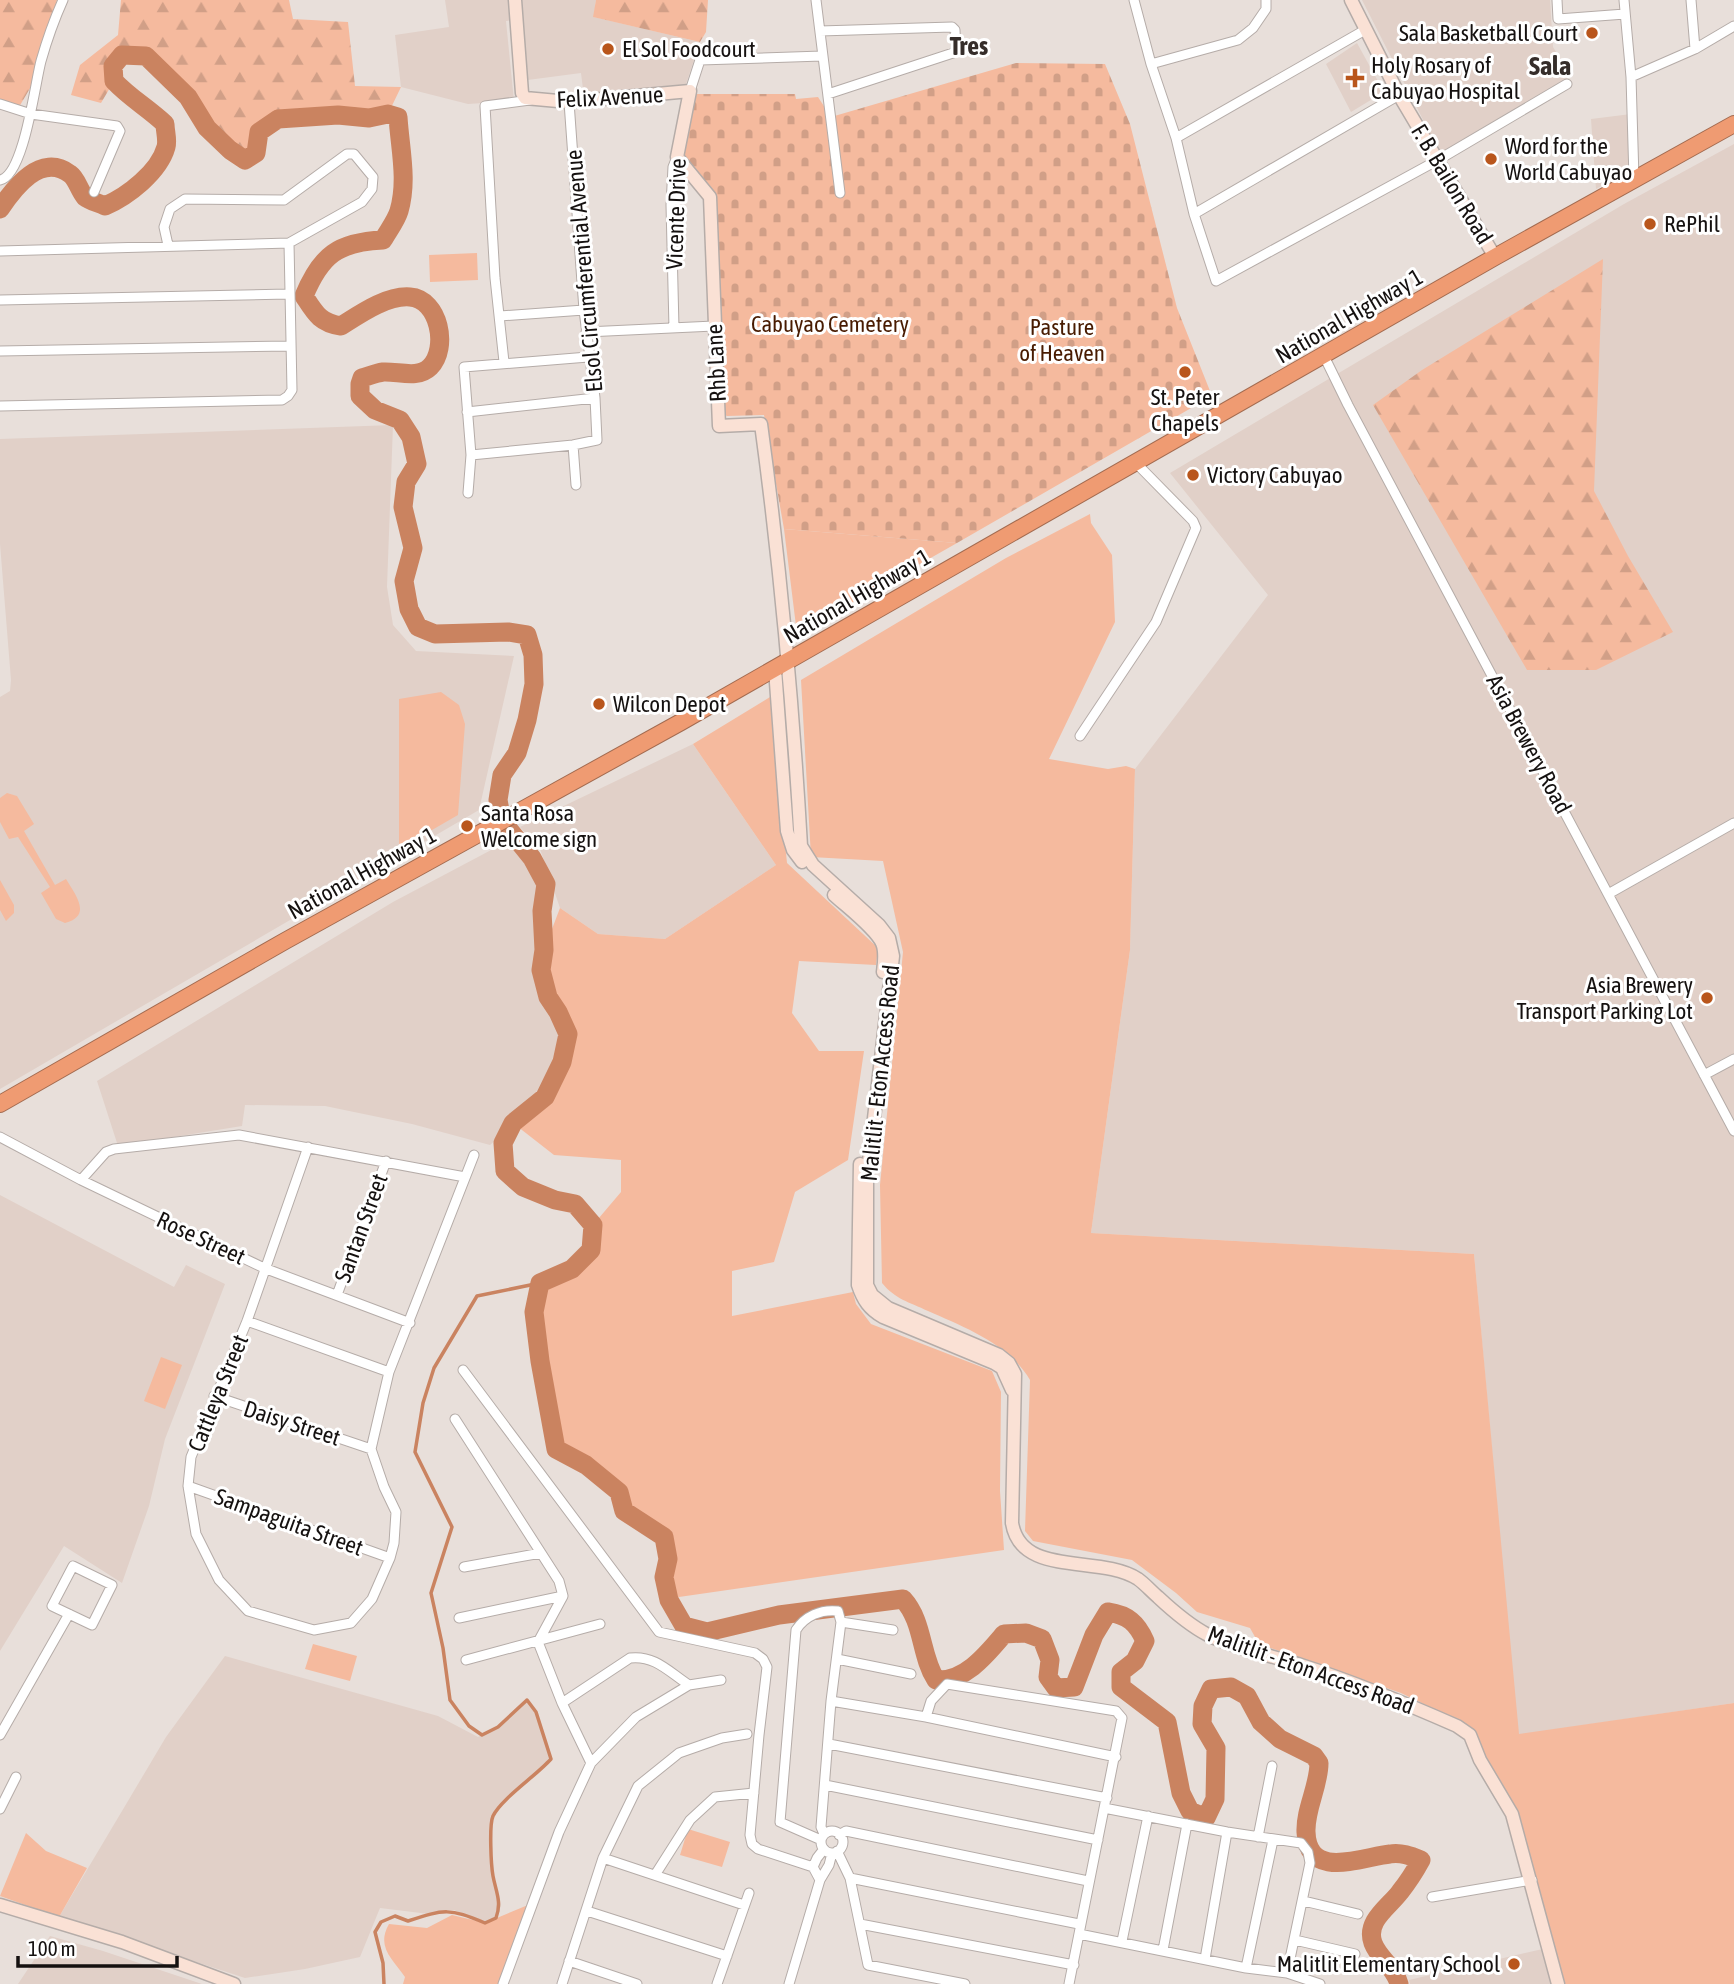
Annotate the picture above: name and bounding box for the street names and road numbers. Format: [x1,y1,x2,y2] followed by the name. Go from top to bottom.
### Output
[556,81,664,113] street label: Felix Avenue
[1406,119,1498,249] street label: F. B. Bailon Road
[560,149,608,393] street label: Elsol Circumferential Avenue
[661,158,691,270] street label: Vicente Drive
[1271,263,1427,369] street label: National Highway 1
[701,323,731,403] street label: Rhb Lane
[779,543,935,649] street label: National Highway 1
[1481,670,1577,818] street label: Asia Brewery Road
[283,822,441,924] street label: National Highway 1
[856,963,904,1183] street label: Malitlit - Eton Access Road
[329,1170,393,1286] street label: Santan Street
[153,1206,249,1270] street label: Rose Street
[183,1331,253,1455] street label: Cattleya Street
[240,1395,344,1451] street label: Daisy Street
[211,1483,367,1561] street label: Sampaguita Street
[1204,1621,1418,1719] street label: Malitlit - Eton Access Road

